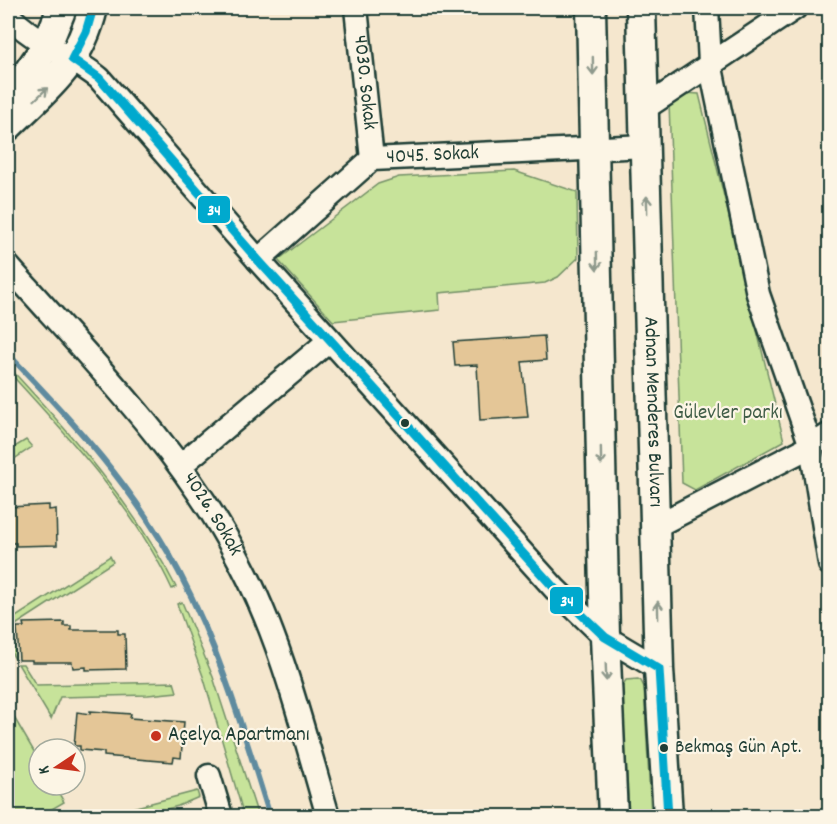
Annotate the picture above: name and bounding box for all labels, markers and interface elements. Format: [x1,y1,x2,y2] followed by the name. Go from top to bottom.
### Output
[344,34,384,131] street label: 4030. Sokak
[588,55,599,75] one-way arrow
[33,87,48,101] one-way arrow
[386,139,480,173] street label: 4045. Sokak
[197,195,231,224] line badge: 34
[642,196,653,216] one-way arrow
[207,200,221,223] text: 34
[591,250,603,270] one-way arrow
[634,316,670,508] street label: Adnan Menderes Bulvarı
[673,399,783,429] park label: Gülevler parkı
[399,417,411,429] unlabelled marker
[595,445,607,465] one-way arrow
[174,467,249,562] street label: 4026. Sokak
[549,586,584,615] line badge: 34
[560,591,574,614] text: 34
[652,601,664,621] one-way arrow
[601,661,612,681] one-way arrow
[168,721,310,751] place label: Açelya Apartmanı
[149,729,163,743] marker: Açelya Apartmanı
[675,734,801,762] place label: Bekmaş Gün Apt.
[27,737,87,797] north arrow
[658,742,670,754] marker: Bekmaş Gün Apt.
[33,763,57,776] text: K

